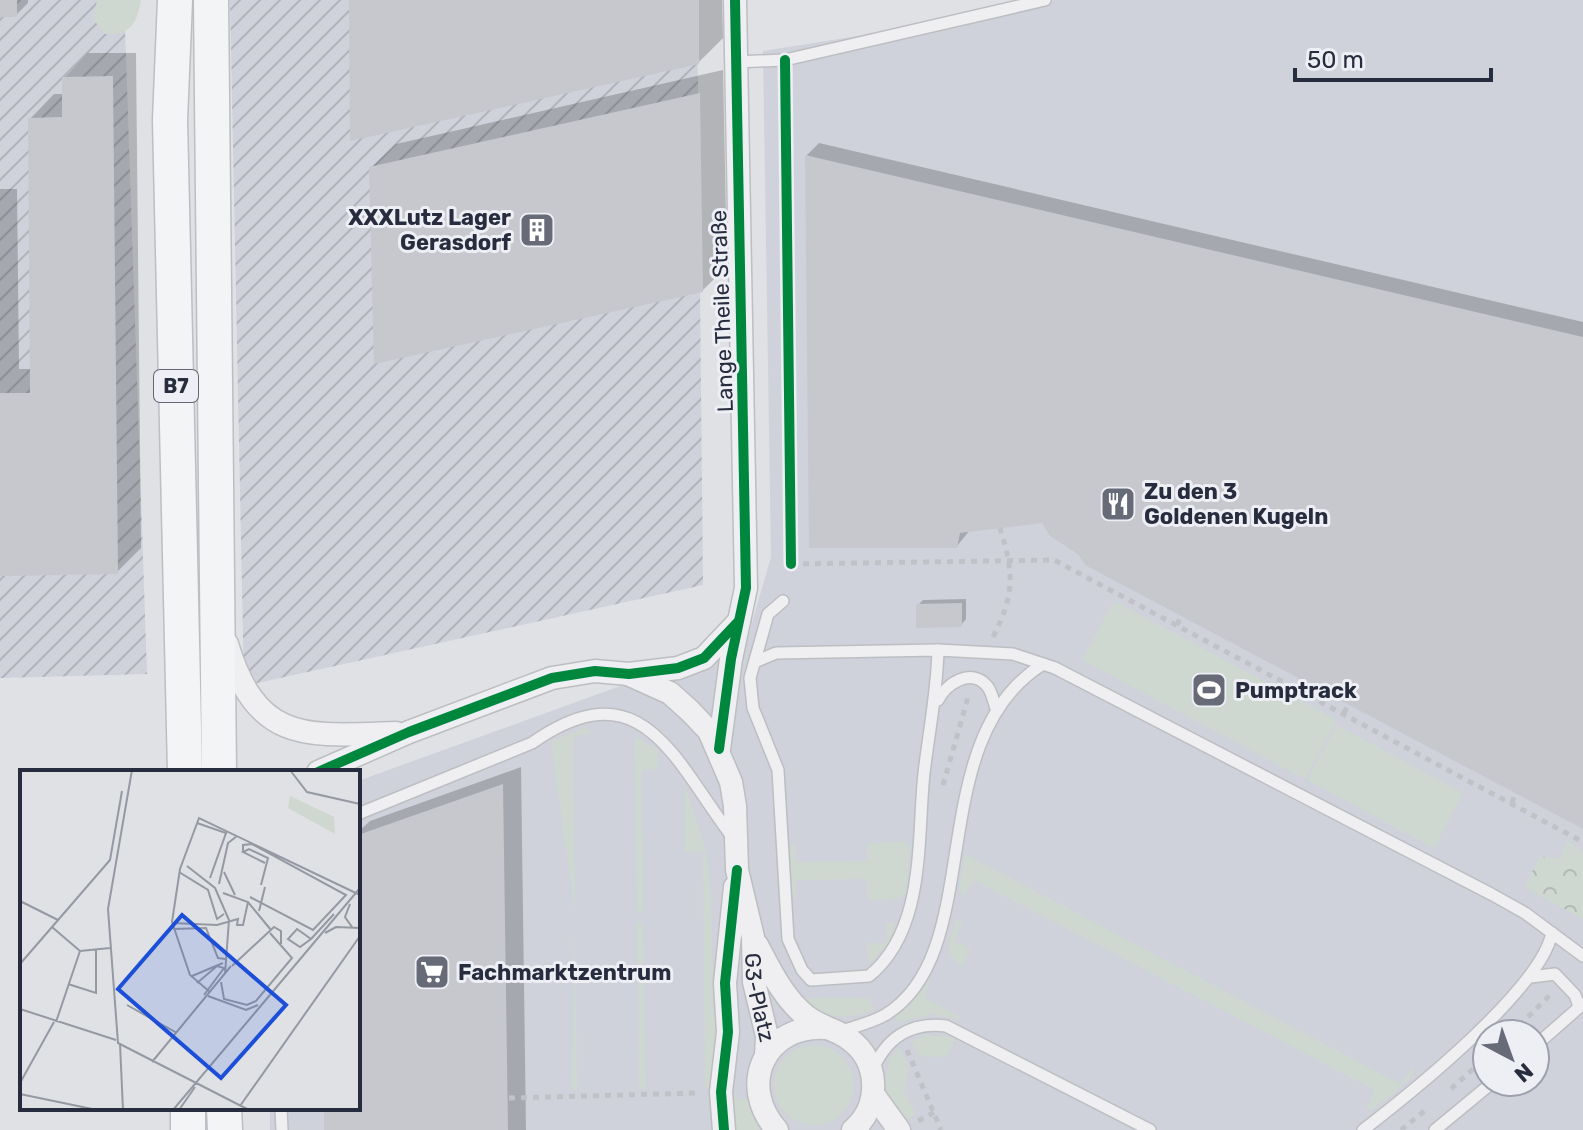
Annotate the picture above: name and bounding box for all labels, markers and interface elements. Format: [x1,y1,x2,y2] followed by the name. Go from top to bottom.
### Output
[1295,32,1491,82] scale bar
[1307,46,1364,74] text: 50 m
[348,204,511,256] place label: XXXLutz Lager Gerasdorf
[705,209,739,413] street label: Lange Theile Straße
[518,211,556,249] building icon: XXXLutz Lager Gerasdorf
[154,370,198,402] road number: B7
[1144,478,1328,530] place label: Zu den 3 Goldenen Kugeln
[1099,485,1137,523] restaurant icon: Zu den 3 Goldenen Kugeln
[1190,671,1228,709] sports icon: Pumptrack
[1235,677,1357,704] place label: Pumptrack
[20,770,360,1110] inset map
[413,953,451,991] supermarket icon: Fachmarktzentrum
[740,953,781,1044] street label: G3-Platz
[458,959,671,986] place label: Fachmarktzentrum
[1471,1018,1551,1098] north arrow
[1509,1057,1539,1088] text: N

